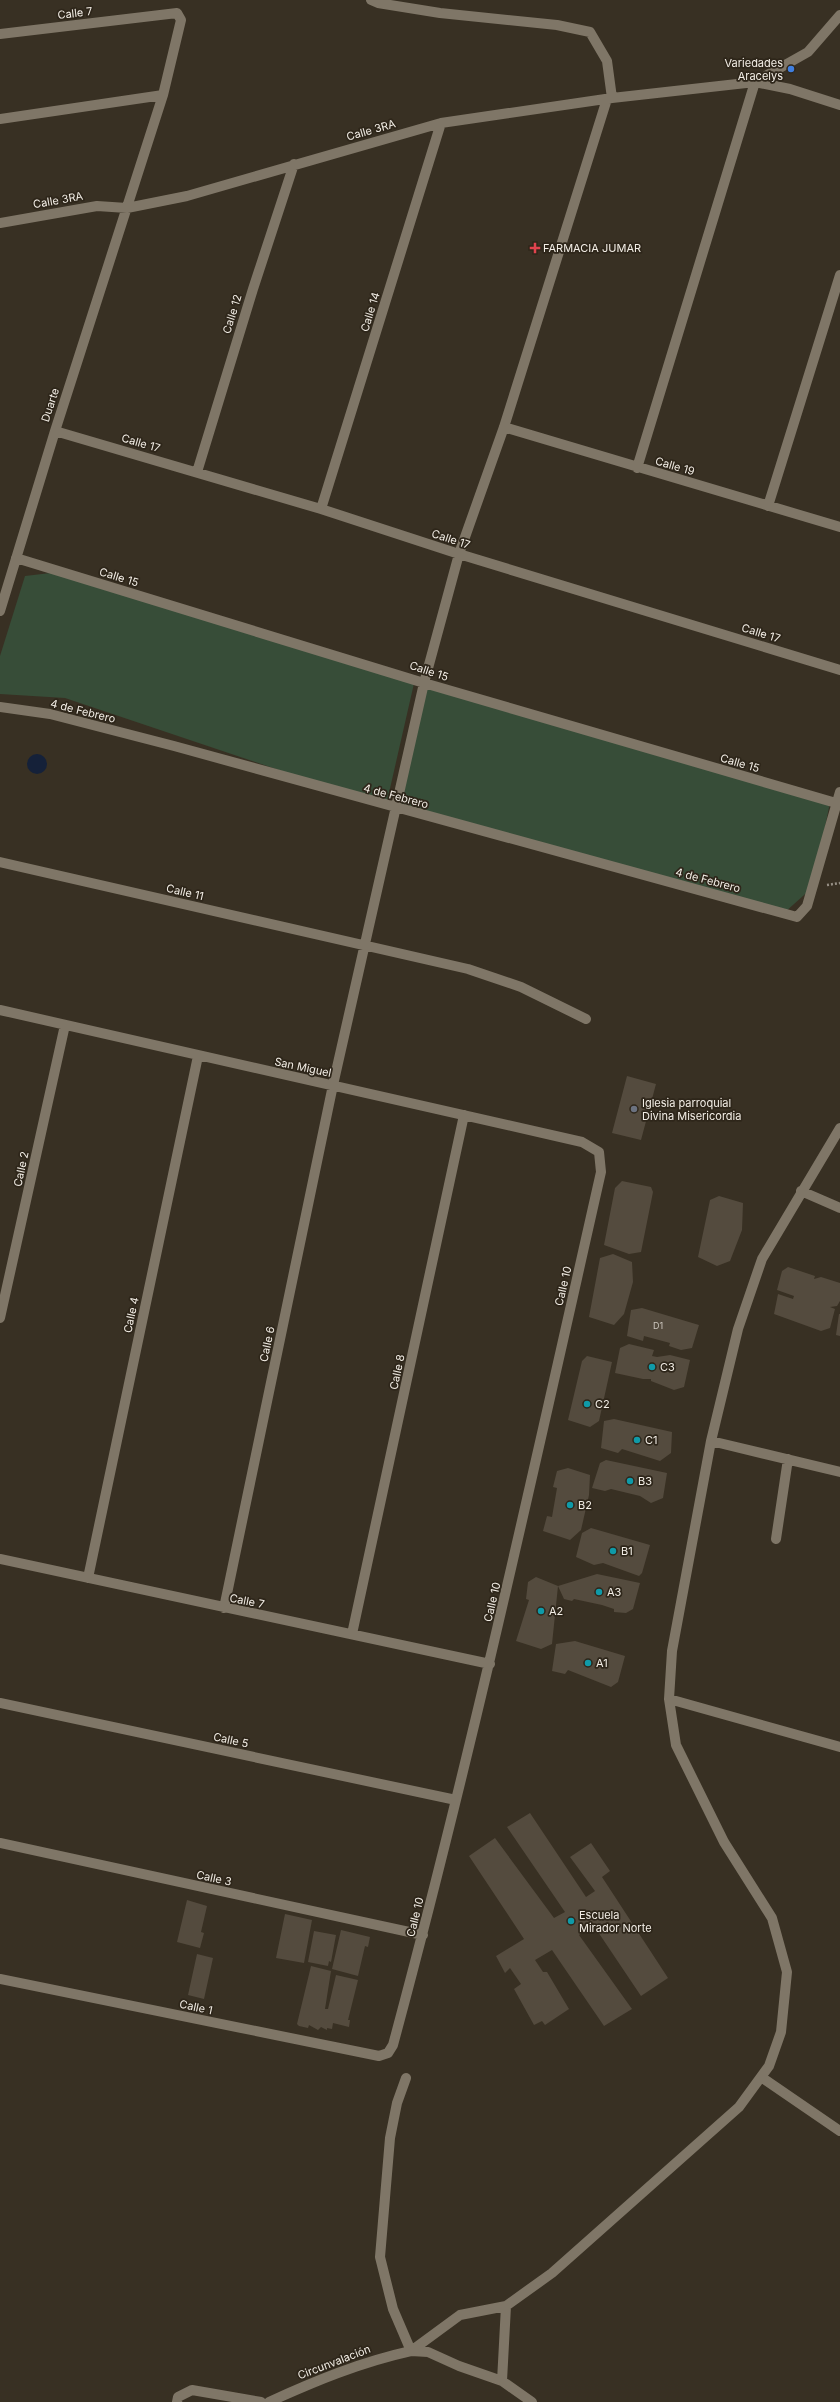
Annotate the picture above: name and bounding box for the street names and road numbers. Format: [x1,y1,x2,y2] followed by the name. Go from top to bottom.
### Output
[57,4,93,22] street label: Calle 7
[345,116,398,144] street label: Calle 3RA
[32,189,84,211] street label: Calle 3RA
[357,291,383,333] street label: Calle 14
[219,293,245,335] street label: Calle 12
[38,386,62,424] street label: Duarte
[120,431,162,455] street label: Calle 17
[654,454,696,478] street label: Calle 19
[430,526,472,552] street label: Calle 17
[98,564,141,590] street label: Calle 15
[740,620,782,646] street label: Calle 17
[408,658,451,684] street label: Calle 15
[49,696,117,726] street label: 4 de Febrero
[719,751,762,775] street label: Calle 15
[362,781,430,811] street label: 4 de Febrero
[674,865,742,895] street label: 4 de Febrero
[165,881,205,903] street label: Calle 11
[273,1054,333,1080] street label: San Miguel
[10,1150,32,1188] street label: Calle 2
[552,1265,574,1307] street label: Calle 10
[120,1296,142,1334] street label: Calle 4
[256,1325,278,1363] street label: Calle 6
[386,1353,408,1391] street label: Calle 8
[481,1581,503,1623] street label: Calle 10
[228,1591,266,1611] street label: Calle 7
[212,1729,250,1751] street label: Calle 5
[195,1867,233,1889] street label: Calle 3
[403,1896,427,1938] street label: Calle 10
[178,1997,214,2017] street label: Calle 1
[296,2342,372,2382] street label: Circunvalación

